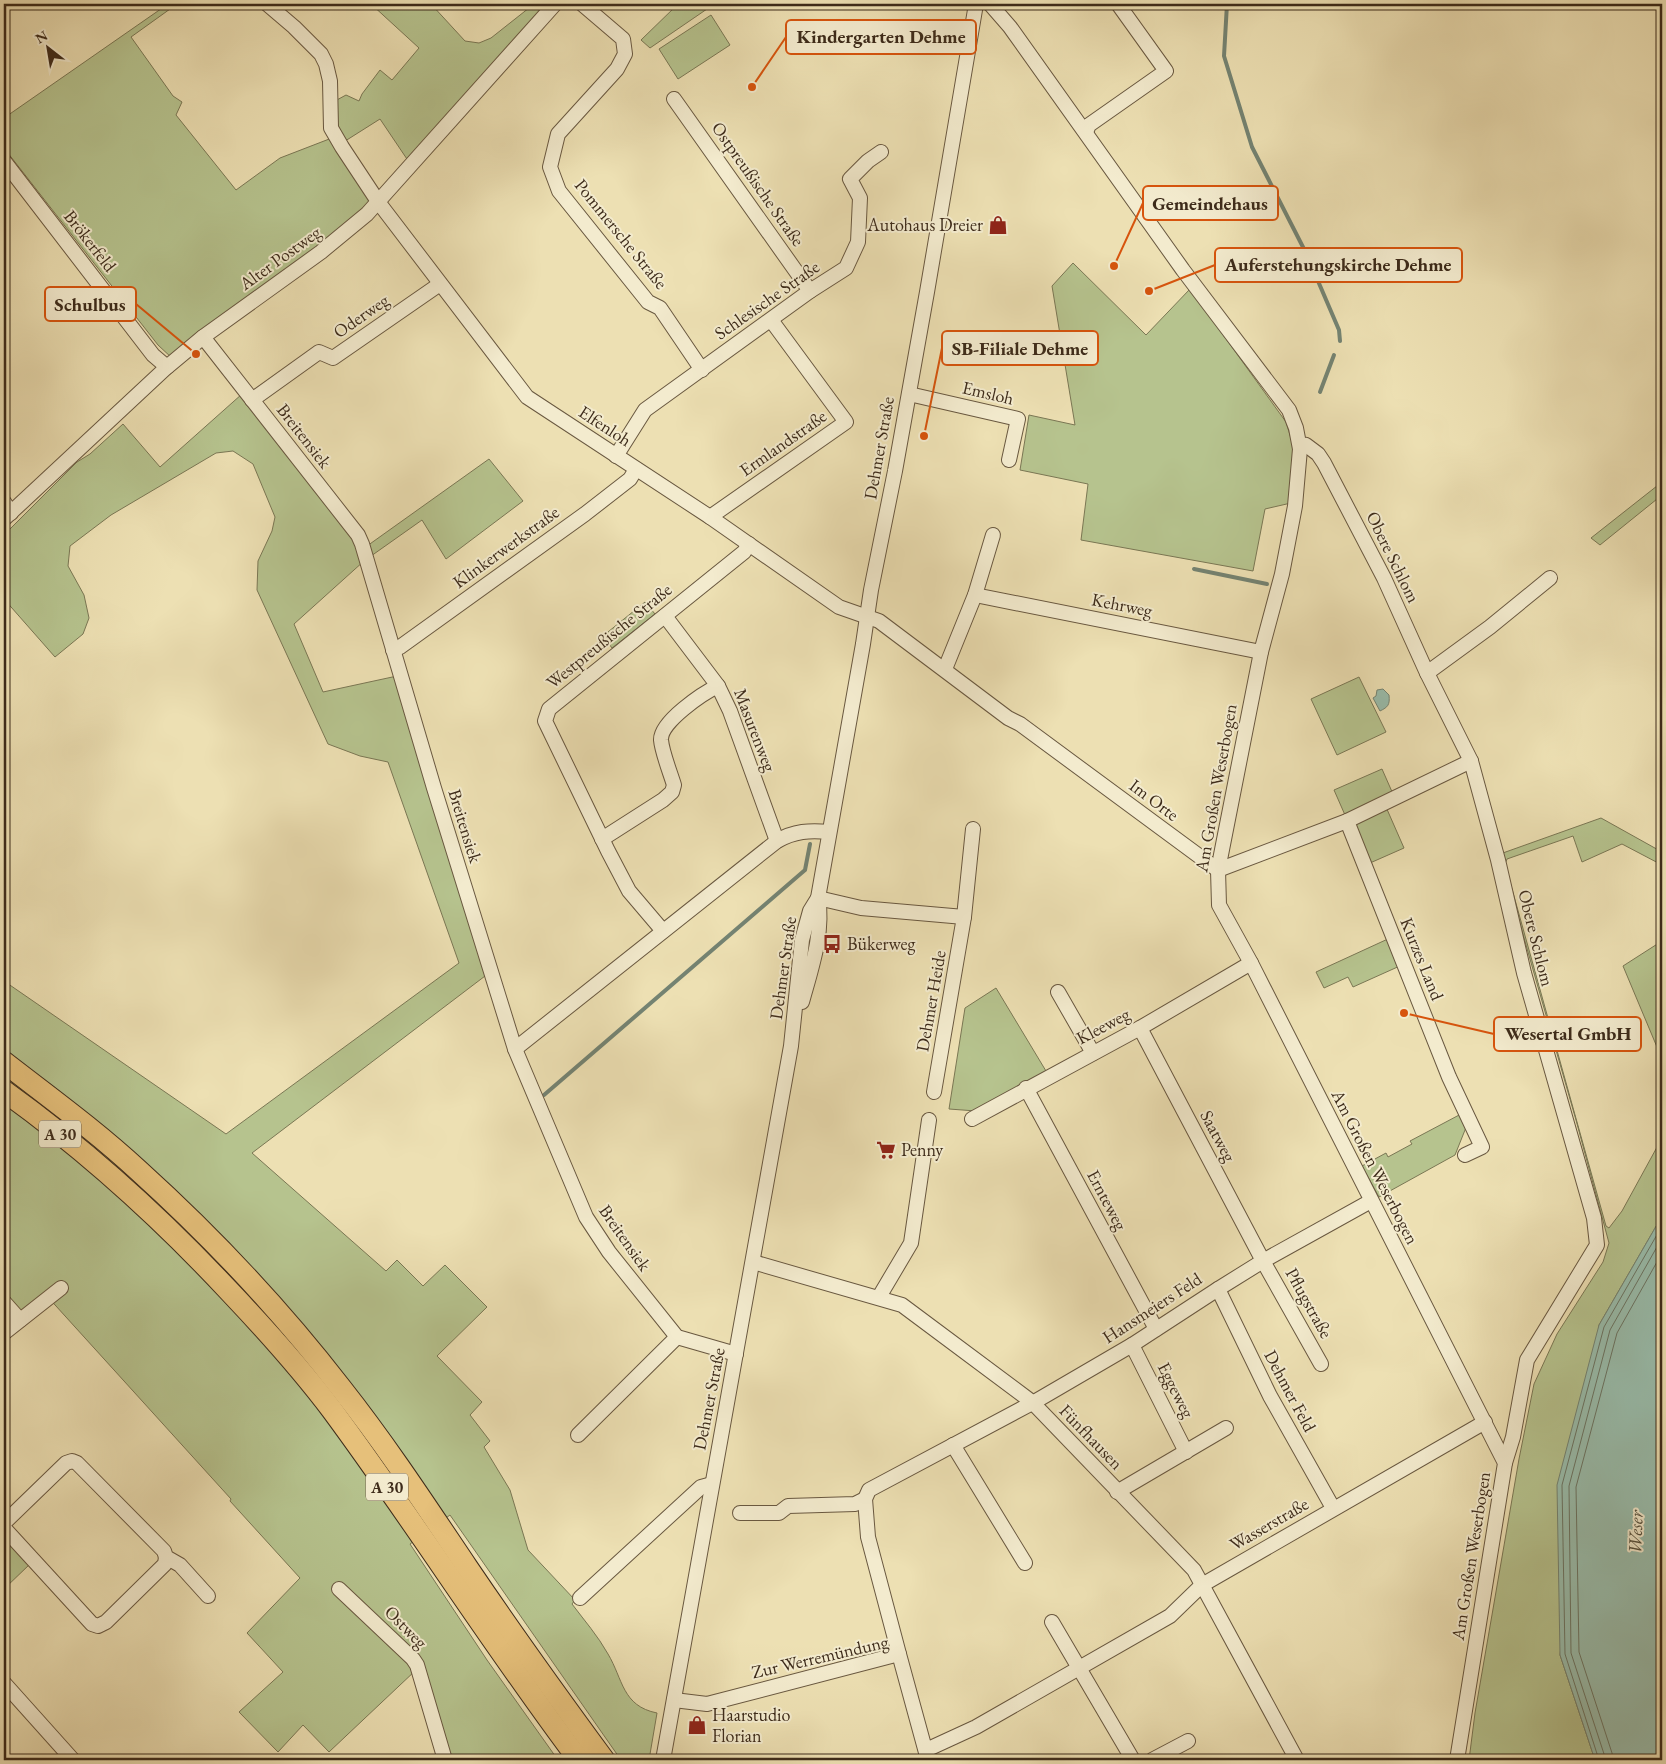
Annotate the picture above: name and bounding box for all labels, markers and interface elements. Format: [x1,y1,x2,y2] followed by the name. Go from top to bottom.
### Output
[786,20,976,54] callout: Kindergarten Dehme
[22,22,72,72] north arrow
[796,24,966,49] text: Kindergarten Dehme
[32,26,51,47] text: N
[707,117,810,250] street label: Ostpreußische Straße
[570,174,673,294] street label: Pommersche Straße
[1143,186,1278,220] callout: Gemeindehaus
[1152,191,1268,216] text: Gemeindehaus
[59,205,122,277] street label: Brökerfeld
[866,213,983,236] place label: Autohaus Dreier
[987,214,1009,236] shop icon: Autohaus Dreier
[234,220,325,295] street label: Alter Postweg
[1215,248,1462,282] callout: Auferstehungskirche Dehme
[1224,252,1451,277] text: Auferstehungskirche Dehme
[710,255,824,344] street label: Schlesische Straße
[45,287,136,321] callout: Schulbus
[328,288,393,343] street label: Oderweg
[54,292,126,317] text: Schulbus
[942,331,1098,365] callout: SB-Filiale Dehme
[952,336,1088,361] text: SB-Filiale Dehme
[960,375,1016,410] street label: Emsloh
[858,395,899,501] street label: Dehmer Straße
[272,399,337,473] street label: Breitensiek
[574,400,636,451] street label: Elfenloh
[735,404,831,481] street label: Ermlandstraße
[448,500,563,593] street label: Klinkerwerkstraße
[1361,507,1425,606] street label: Obere Schlom
[541,578,676,693] street label: Westpreußische Straße
[1090,587,1155,622] street label: Kehrweg
[729,685,782,775] street label: Masurenweg
[1189,702,1242,875] street label: Am Großen Weserbogen
[1125,774,1184,826] street label: Im Orte
[443,786,488,866] street label: Breitensiek
[1513,887,1560,989] street label: Obere Schlom
[1395,914,1450,1004] street label: Kurzes Land
[764,915,801,1021] street label: Dehmer Straße
[847,932,915,955] place label: Bükerweg
[821,933,843,955] bus stop icon: Bükerweg
[910,948,951,1053] street label: Dehmer Heide
[1072,1002,1134,1049] street label: Kleeweg
[1494,1017,1641,1051] callout: Wesertal GmbH
[1504,1021,1632,1046] text: Wesertal GmbH
[1326,1085,1425,1248] street label: Am Großen Weserbogen
[1195,1106,1242,1166] street label: Saatweg
[39,1120,81,1148] road number: A 30
[901,1138,943,1161] place label: Penny
[875,1139,897,1161] supermarket icon: Penny
[1082,1166,1133,1234] street label: Ernteweg
[594,1200,657,1276] street label: Breitensiek
[1281,1263,1338,1342] street label: Pflugstraße
[1098,1266,1207,1348] street label: Hansmeiers Feld
[687,1346,730,1452] street label: Dehmer Straße
[1259,1346,1322,1437] street label: Dehmer Feld
[1153,1358,1200,1422] street label: Eggeweg
[1055,1399,1129,1475] street label: Fünfhausen
[1446,1469,1495,1643] street label: Am Großen Weserbogen
[366,1474,408,1500] road number: A 30
[1225,1492,1312,1555] street label: Wasserstraße
[1622,1509,1649,1554] water label: Weser
[380,1600,433,1653] street label: Ostweg
[749,1630,891,1683] street label: Zur Werremündung
[712,1703,790,1747] place label: Haarstudio Florian
[686,1714,708,1736] shop icon: Haarstudio Florian

